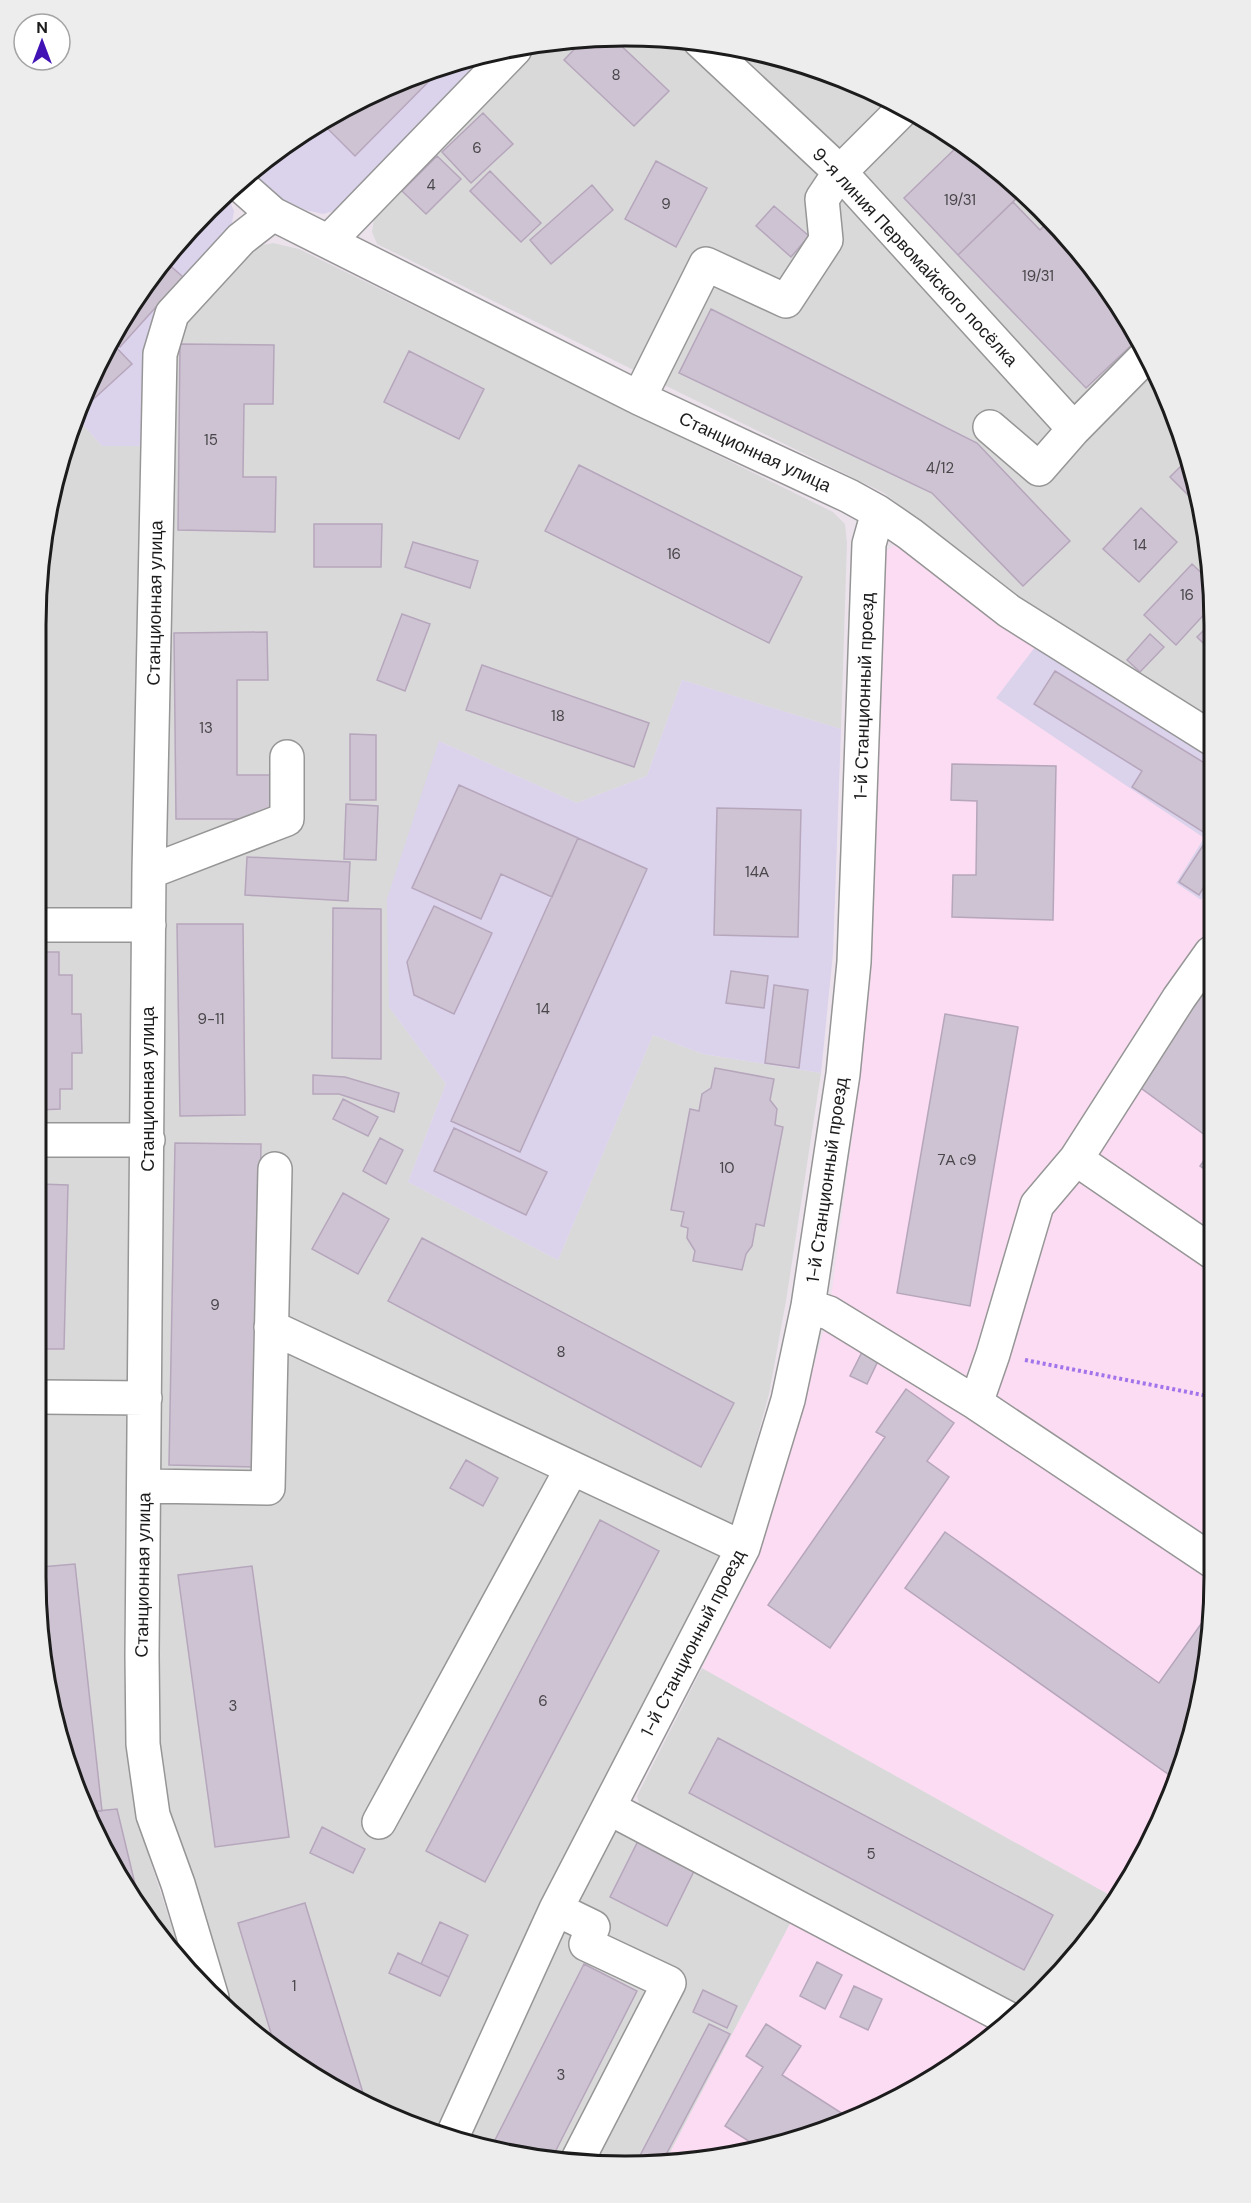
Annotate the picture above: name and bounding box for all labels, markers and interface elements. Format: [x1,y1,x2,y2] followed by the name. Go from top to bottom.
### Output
[12,12,72,72] north arrow
[36,17,48,38] text: N
[611,65,621,85] house number: 8
[472,138,482,158] house number: 6
[807,142,1024,372] street label: 9-я линия Первомайского посёлка
[426,175,436,195] house number: 4
[944,190,976,210] house number: 19/31
[661,194,671,214] house number: 9
[1022,266,1054,286] house number: 19/31
[675,406,836,498] street label: Станционная улица
[204,430,218,450] house number: 15
[926,458,954,478] house number: 4/12
[142,519,168,686] street label: Станционная улица
[1133,535,1147,555] house number: 14
[667,544,681,564] house number: 16
[1180,585,1194,605] house number: 16
[848,592,880,800] street label: 1-й Станционный проезд
[551,706,565,726] house number: 18
[199,718,213,738] house number: 13
[745,862,769,882] house number: 14А
[536,999,550,1019] house number: 14
[136,1005,160,1172] street label: Станционная улица
[198,1009,224,1029] house number: 9-11
[801,1075,853,1284] street label: 1-й Станционный проезд
[938,1150,976,1170] house number: 7А с9
[720,1158,734,1178] house number: 10
[210,1295,220,1315] house number: 9
[556,1342,566,1362] house number: 8
[130,1491,156,1658] street label: Станционная улица
[635,1545,751,1741] street label: 1-й Станционный проезд
[538,1691,548,1711] house number: 6
[229,1696,237,1716] house number: 3
[866,1844,876,1864] house number: 5
[292,1976,296,1996] house number: 1
[557,2065,565,2085] house number: 3

